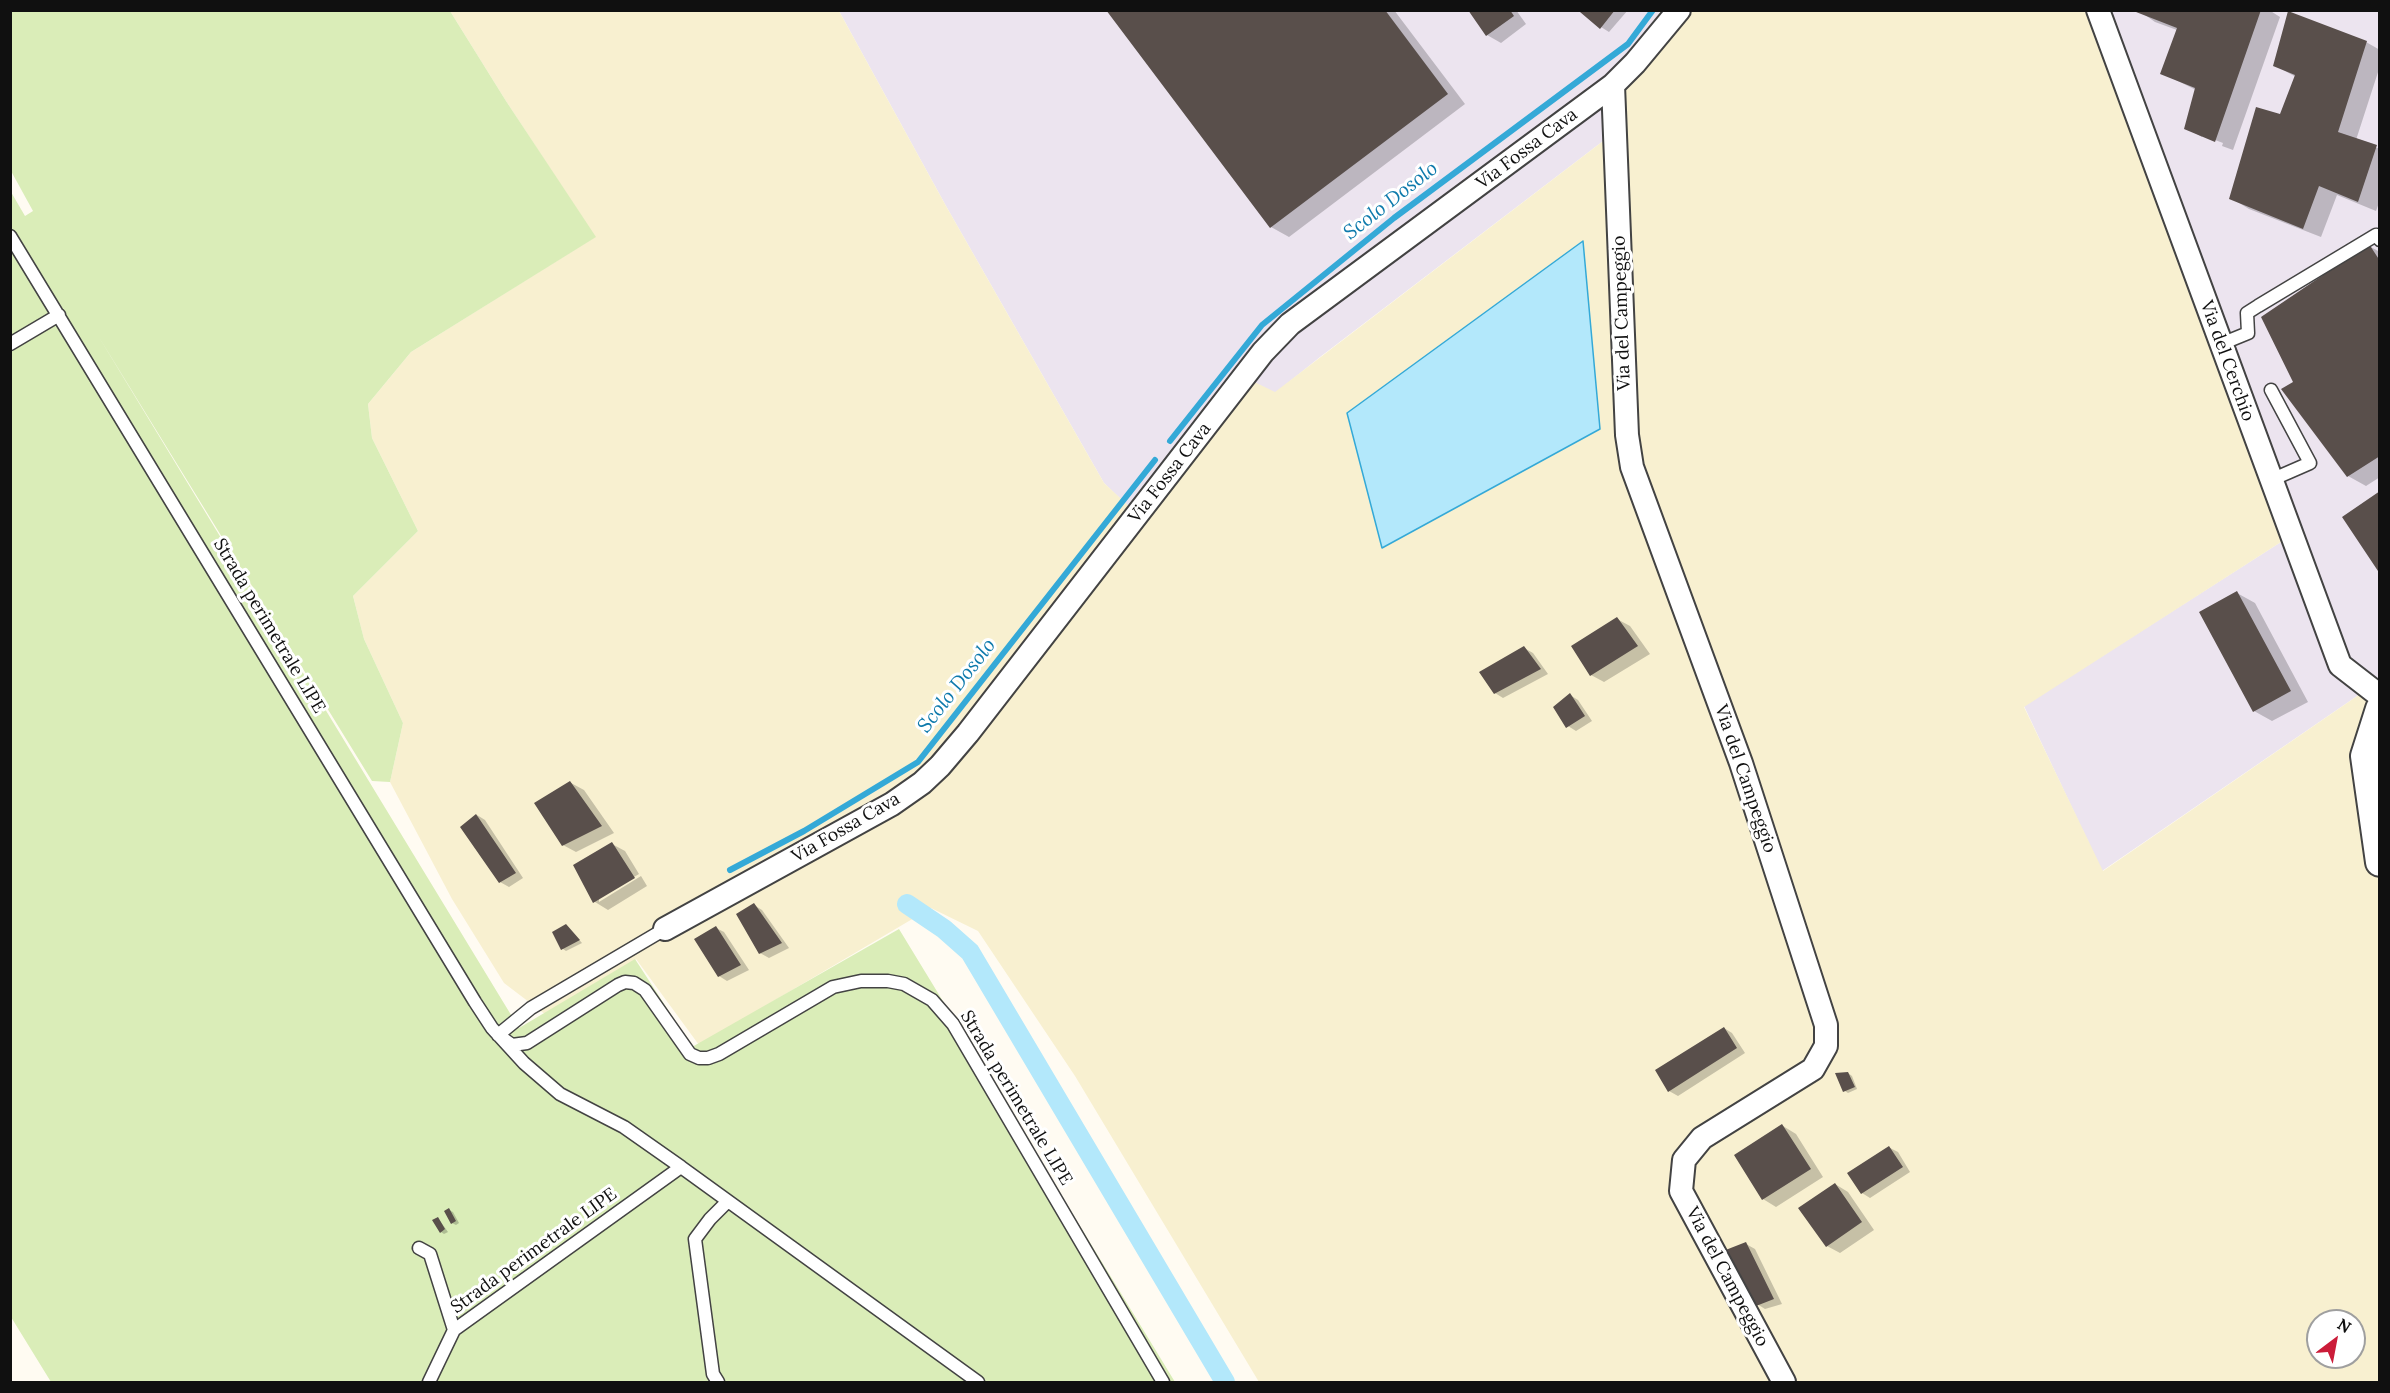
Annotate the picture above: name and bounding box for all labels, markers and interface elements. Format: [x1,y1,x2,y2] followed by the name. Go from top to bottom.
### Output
[1472,104,1582,194] street label: Via Fossa Cava
[1339,157,1443,245] water label: Scolo Dosolo
[1609,235,1635,391] street label: Via del Campeggio
[2195,298,2259,424] street label: Via del Cerchio
[1124,419,1216,527] street label: Via Fossa Cava
[208,535,330,717] street label: Strada perimetrale LIPE
[913,634,1001,738] water label: Scolo Dosolo
[1710,702,1780,856] street label: Via del Campeggio
[788,788,904,868] street label: Via Fossa Cava
[955,1007,1077,1189] street label: Strada perimetrale LIPE
[447,1184,621,1318] street label: Strada perimetrale LIPE
[1681,1203,1773,1351] street label: Via del Campeggio
[2306,1309,2366,1369] north arrow
[2334,1314,2355,1337] text: N

